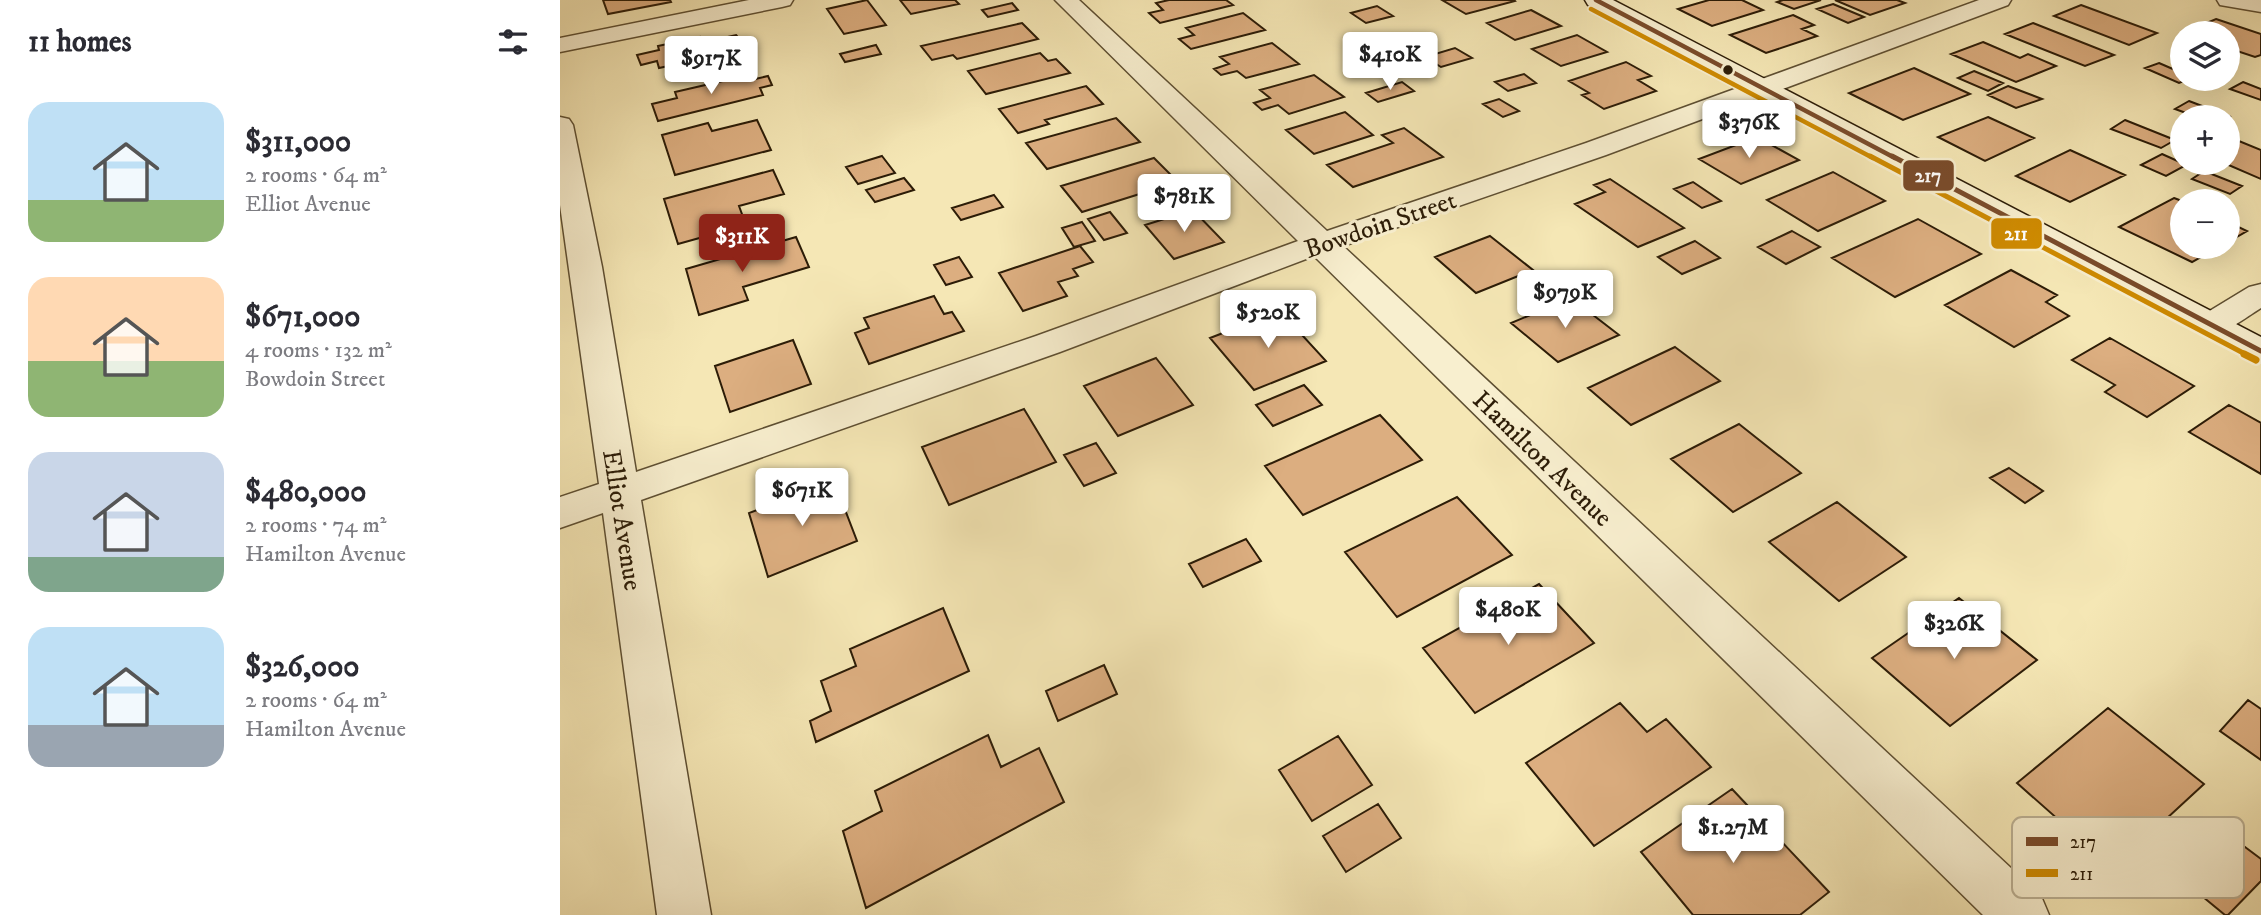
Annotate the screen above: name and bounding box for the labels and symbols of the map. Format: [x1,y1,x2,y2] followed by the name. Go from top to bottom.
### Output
[1341,32,1439,92] pin: $410K
[662,36,760,96] pin: $917K
[1721,63,1735,77] unlabelled marker
[1700,100,1798,160] pin: $376K
[1902,159,1955,192] line badge: 217
[1915,165,1941,188] text: 217
[1135,174,1233,234] pin: $781K
[1300,184,1461,267] street label: Bowdoin Street
[693,215,791,274] pin: $311K
[1990,217,2043,250] line badge: 211
[2004,223,2028,246] text: 211
[1516,270,1614,330] pin: $979K
[1219,290,1317,350] pin: $520K
[1465,384,1619,534] street label: Hamilton Avenue
[594,447,649,593] street label: Elliot Avenue
[753,468,851,528] pin: $671K
[1459,588,1557,647] pin: $480K
[1905,602,2003,661] pin: $326K
[1676,806,1790,865] pin: $1.27M
[2012,817,2244,898] legend
[2070,831,2096,854] text: 217
[2070,863,2093,886] text: 211

